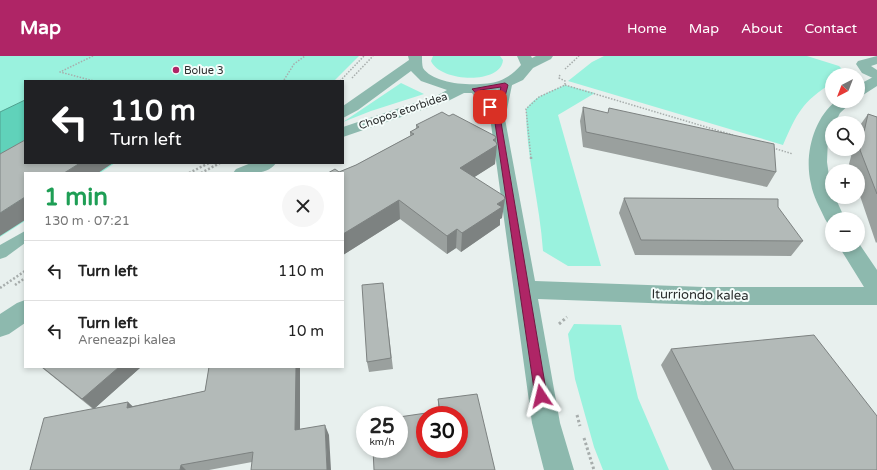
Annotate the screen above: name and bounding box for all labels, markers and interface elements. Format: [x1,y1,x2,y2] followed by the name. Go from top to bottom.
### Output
[20,17,61,39] text: Map
[627,20,667,37] text: Home
[689,20,719,37] text: Map
[741,20,783,37] text: About
[805,20,857,37] text: Contact
[184,64,224,77] place label: Bolue 3
[171,65,181,75] marker: Bolue 3
[825,68,865,108] north arrow
[825,68,865,252] map controls
[357,90,449,132] street label: Chopos etorbidea
[473,90,507,124] pin
[110,94,196,128] text: 110 m
[44,96,96,148] icon: left
[479,96,501,118] icon: arrive
[825,116,865,156] button: search
[110,128,182,150] text: Turn left
[825,164,865,204] button: +
[44,183,108,212] text: 1 min
[282,185,324,227] button: close
[825,212,865,252] button: −
[44,213,130,229] text: 130 m · 07:21
[44,260,66,282] icon: left
[78,262,138,280] text: Turn left
[278,262,324,280] text: 110 m
[651,286,749,304] street label: Iturriondo kalea
[78,314,138,332] text: Turn left
[44,320,66,342] icon: left
[287,322,324,340] text: 10 m
[78,332,176,348] text: Areneazpi kalea
[520,375,562,417] position arrow
[416,406,468,458] speed limit sign: 30
[369,415,395,439] text: 25
[369,436,395,448] text: km/h

